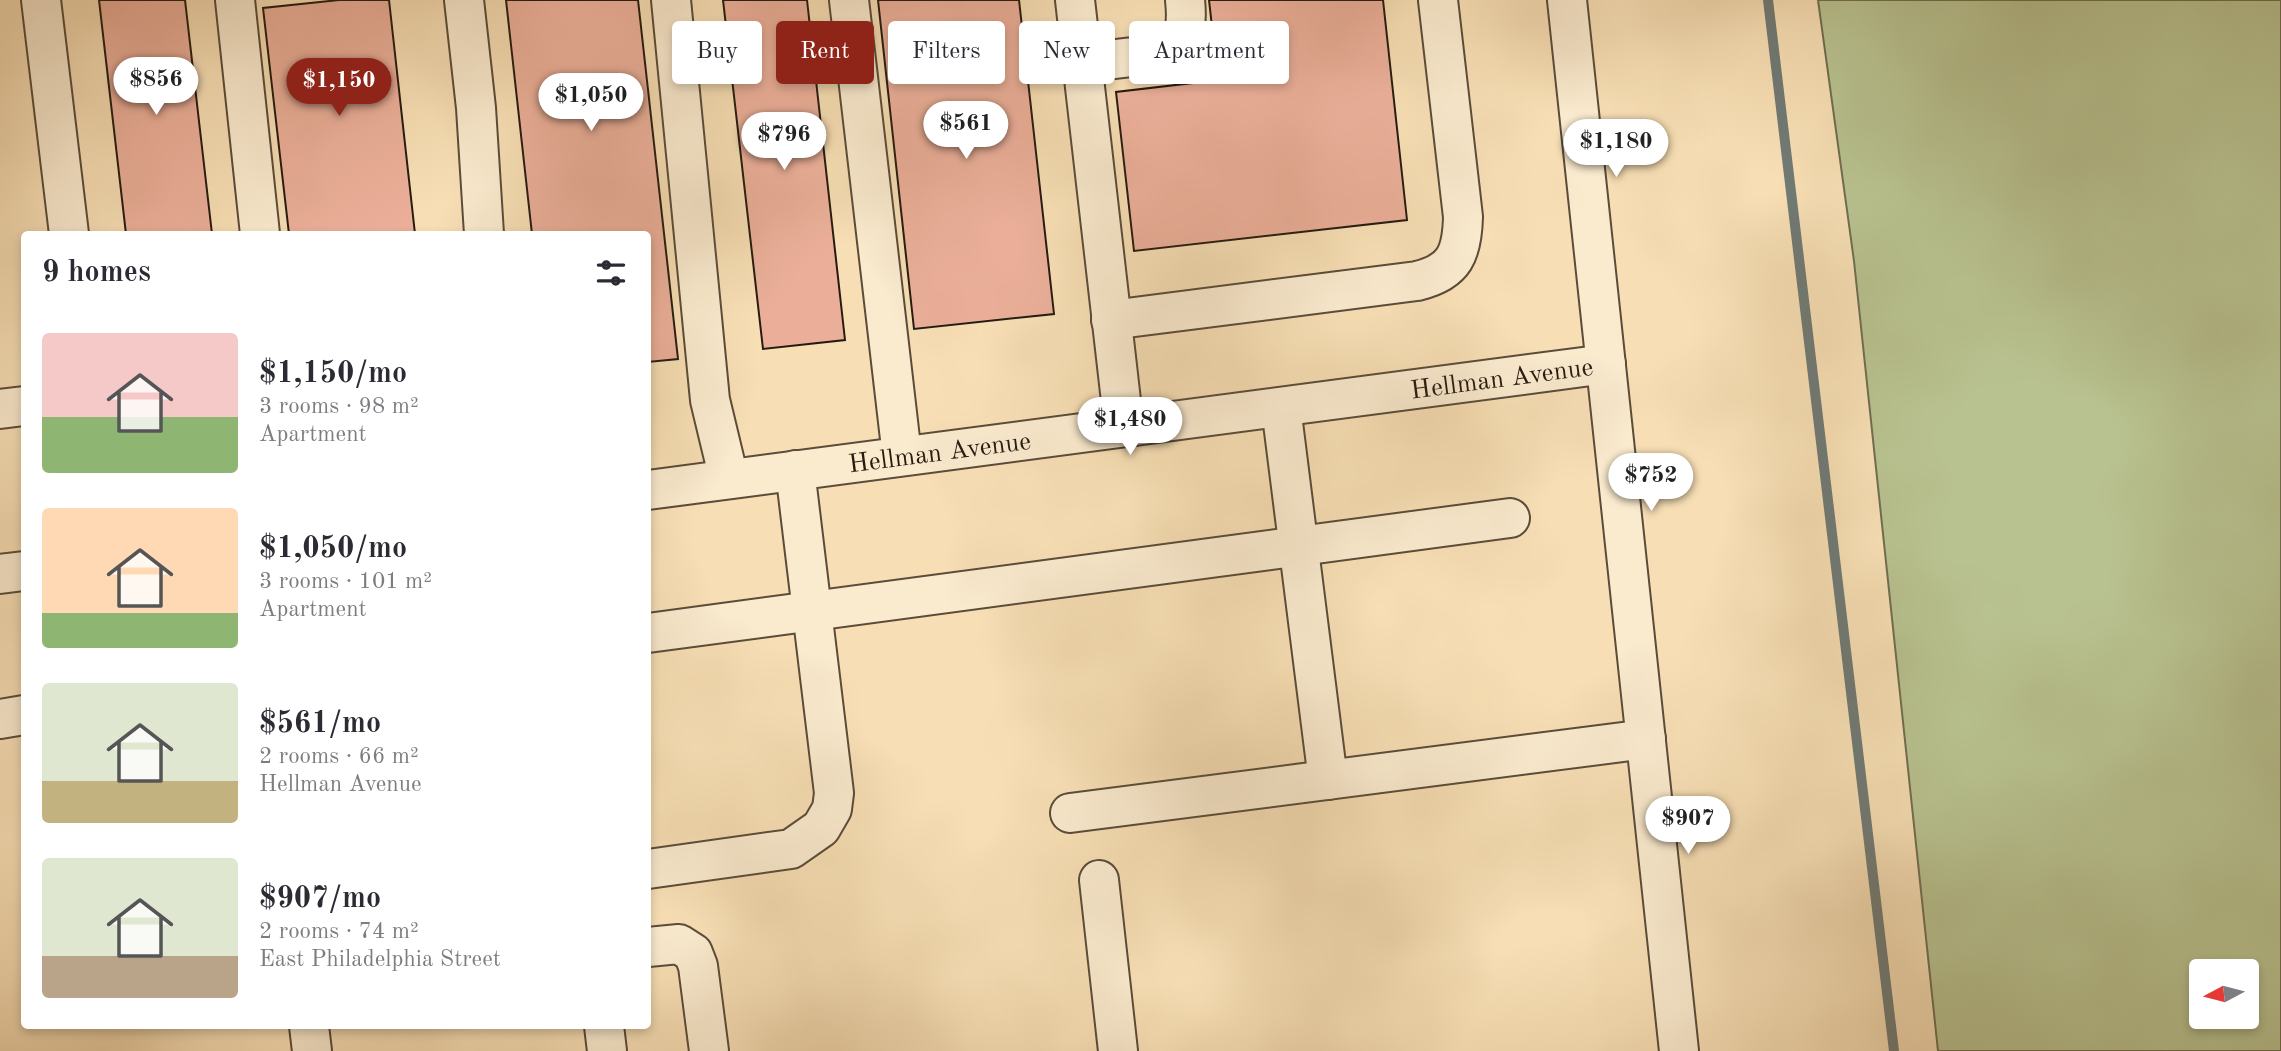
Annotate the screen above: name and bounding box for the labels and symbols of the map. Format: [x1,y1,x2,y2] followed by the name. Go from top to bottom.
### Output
[115,58,197,117] pin: $856
[282,58,396,118] pin: $1,150
[534,74,648,133] pin: $1,050
[925,102,1007,161] pin: $561
[743,113,825,172] pin: $796
[1559,120,1673,179] pin: $1,180
[1409,355,1595,405] street label: Hellman Avenue
[1073,398,1187,457] pin: $1,480
[847,429,1033,479] street label: Hellman Avenue
[1610,454,1692,513] pin: $752
[1647,796,1729,856] pin: $907
[2189,959,2259,1029] north arrow

